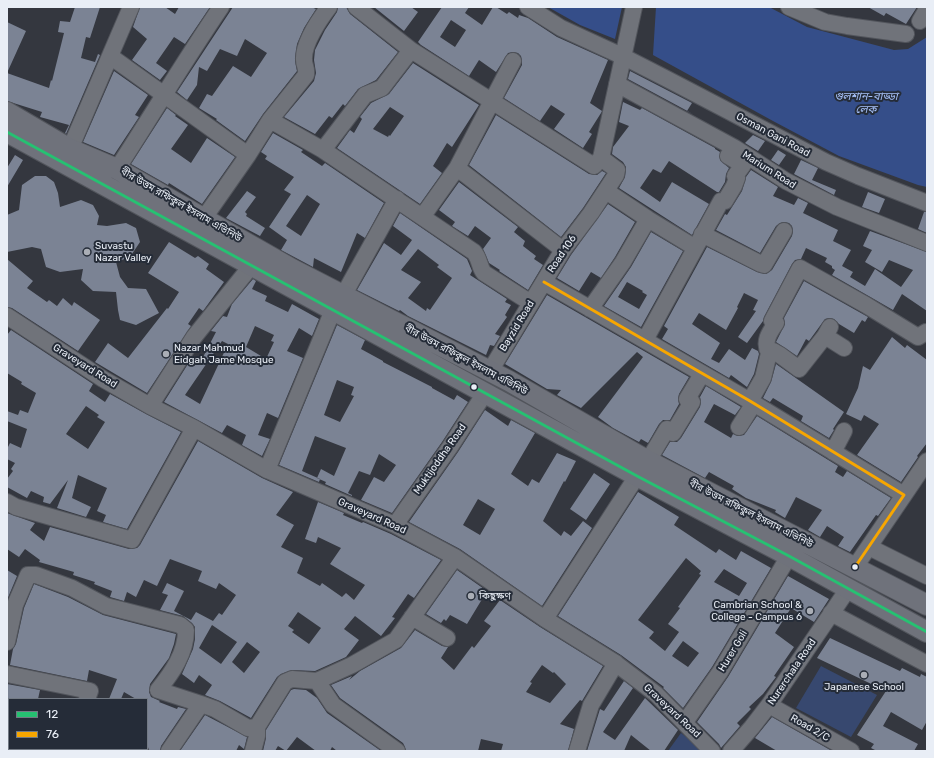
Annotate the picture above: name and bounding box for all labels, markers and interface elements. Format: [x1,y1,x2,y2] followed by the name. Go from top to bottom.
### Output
[834,90,898,116] water label: গুলশান-বাড্ডা লেক
[734,111,812,159] street label: Osman Gani Road
[740,149,798,191] street label: Marium Road
[118,165,244,245] street label: বীর উত্তম রফিকুল ইসলাম এভিনিউ
[545,233,579,275] street label: Road 106
[95,240,152,264] place label: Suvastu Nazar Valley
[82,247,92,257] marker: Suvastu Nazar Valley
[497,298,537,354] street label: Bayzid Road
[402,322,530,398] street label: বীর উত্তম রফিকুল ইসলাম এভিনিউ
[51,341,119,391] street label: Graveyard Road
[174,342,274,366] place label: Nazar Mahmud Eidgah Jame Mosque
[161,349,171,359] marker: Nazar Mahmud Eidgah Jame Mosque
[469,382,479,392] unlabelled marker
[411,421,469,497] street label: Muktijoddha Road
[687,477,815,551] street label: বীর উত্তম রফিকুল ইসলাম এভিনিউ
[336,496,408,536] street label: Graveyard Road
[850,562,860,572] unlabelled marker
[479,590,511,602] place label: কিছুক্ষণ
[466,591,476,601] marker: কিছুক্ষণ
[711,599,802,622] place label: Cambrian School & College - Campus 6
[805,606,815,616] marker: Cambrian School & College - Campus 6
[716,628,750,674] street label: Hurer Goli
[765,637,819,707] street label: Nurerchala Road
[859,670,869,680] marker: Japanese School
[824,681,904,693] place label: Japanese School
[641,682,703,740] street label: Graveyard Road
[8,698,148,750] legend
[46,707,58,721] text: 12
[788,712,832,744] street label: Road 2/C
[46,727,59,741] text: 76

